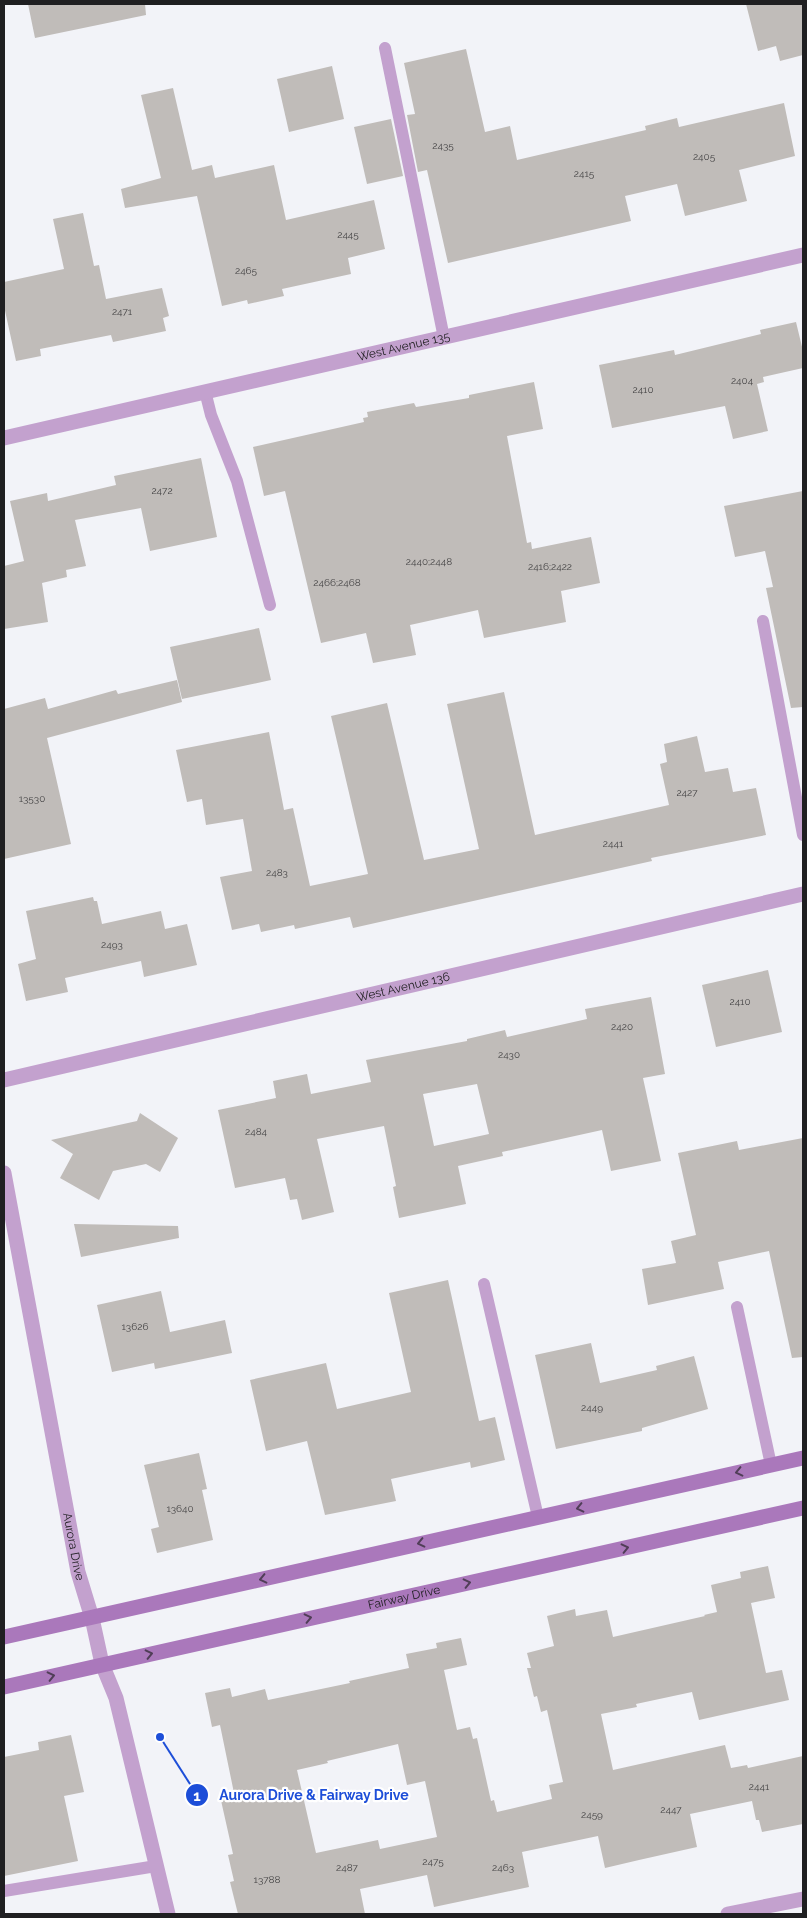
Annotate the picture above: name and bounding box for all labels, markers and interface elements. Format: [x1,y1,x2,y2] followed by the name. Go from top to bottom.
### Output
[432,140,454,151] house number: 2435
[693,151,716,162] house number: 2405
[574,168,595,179] house number: 2415
[337,229,359,240] house number: 2445
[235,265,258,276] house number: 2465
[112,306,133,317] house number: 2471
[356,329,452,364] street label: West Avenue 135
[731,375,754,386] house number: 2404
[632,384,654,395] house number: 2410
[151,485,173,496] house number: 2472
[406,556,452,567] house number: 2440;2448
[528,561,572,572] house number: 2416;2422
[313,577,361,588] house number: 2466;2468
[676,787,698,798] house number: 2427
[19,793,45,804] house number: 13530
[603,838,624,849] house number: 2441
[266,867,288,878] house number: 2483
[101,939,123,950] house number: 2493
[355,969,451,1005] street label: West Avenue 136
[729,996,751,1007] house number: 2410
[611,1021,633,1032] house number: 2420
[498,1049,520,1060] house number: 2430
[245,1126,268,1137] house number: 2484
[122,1321,148,1332] house number: 13626
[581,1402,603,1413] house number: 2449
[734,1466,743,1477] one-way arrow
[575,1502,584,1513] one-way arrow
[166,1503,194,1514] house number: 13640
[60,1512,87,1582] street label: Aurora Drive
[417,1537,426,1548] one-way arrow
[621,1543,630,1553] one-way arrow
[258,1573,267,1584] one-way arrow
[462,1578,471,1589] one-way arrow
[367,1582,442,1612] street label: Fairway Drive
[303,1613,312,1624] one-way arrow
[145,1649,154,1660] one-way arrow
[47,1671,56,1682] one-way arrow
[184,1781,419,1810] callout: Aurora Drive & Fairway Drive
[749,1781,770,1792] house number: 2441
[193,1787,201,1805] text: 1
[219,1787,409,1803] text: Aurora Drive & Fairway Drive
[660,1804,682,1815] house number: 2447
[581,1809,603,1820] house number: 2459
[422,1856,444,1867] house number: 2475
[336,1862,359,1873] house number: 2487
[492,1862,514,1873] house number: 2463
[254,1874,280,1885] house number: 13788

